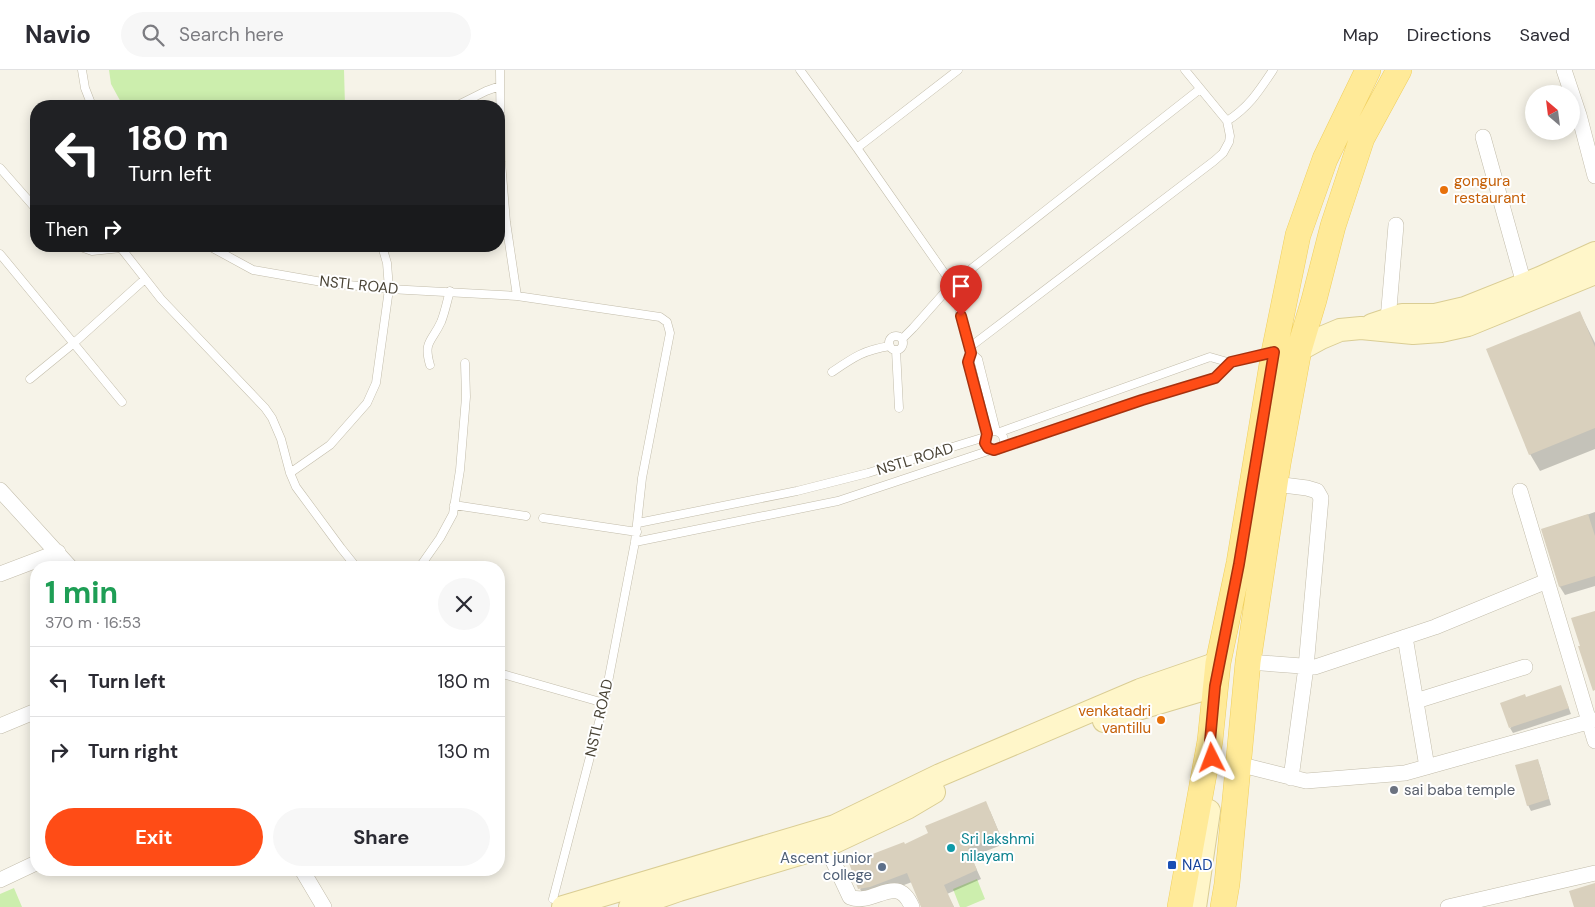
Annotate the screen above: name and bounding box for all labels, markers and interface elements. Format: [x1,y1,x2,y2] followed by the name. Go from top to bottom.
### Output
[121,12,471,57] search box
[25,19,91,50] text: Navio
[139,21,167,49] icon: search
[179,22,284,47] text: Search here
[1343,23,1379,47] text: Map
[1407,23,1492,47] text: Directions
[1520,23,1570,47] text: Saved
[1525,85,1580,140] north arrow
[1525,85,1580,140] map controls
[128,115,229,161] text: 180 m
[45,120,110,185] icon: left
[128,159,212,188] text: Turn left
[1454,171,1526,208] place label: gongura restaurant
[1438,184,1450,196] marker: gongura restaurant
[98,215,126,243] icon: right
[45,217,88,242] text: Then
[940,265,982,316] pin
[319,271,399,299] street label: NSTL ROAD
[947,272,975,300] icon: arrive
[874,438,956,480] street label: NSTL ROAD
[45,573,118,612] text: 1 min
[438,578,490,630] button: close
[45,612,141,633] text: 370 m · 16:53
[45,668,73,696] icon: left
[88,669,166,694] text: Turn left
[438,669,490,694] text: 180 m
[580,677,618,759] street label: NSTL ROAD
[1078,701,1151,738] place label: venkatadri vantillu
[1155,714,1167,726] marker: venkatadri vantillu
[1185,731,1237,783] position arrow
[45,738,73,766] icon: right
[88,739,178,764] text: Turn right
[438,739,490,764] text: 130 m
[1404,780,1515,800] place label: sai baba temple
[1388,784,1400,796] marker: sai baba temple
[45,808,263,866] button: Exit
[273,808,490,866] button: Share
[961,829,1035,866] place label: Sri lakshmi nilayam
[945,842,957,854] marker: Sri lakshmi nilayam
[780,848,872,885] place label: Ascent junior college
[1182,855,1213,875] place label: NAD
[1166,859,1178,871] marker: NAD
[876,861,888,873] marker: Ascent junior college

